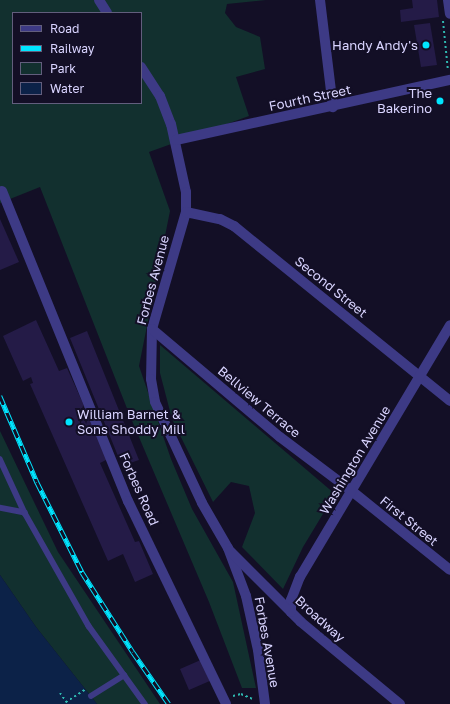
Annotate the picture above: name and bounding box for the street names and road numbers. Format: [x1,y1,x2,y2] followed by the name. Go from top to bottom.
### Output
[268,82,352,114] street label: Fourth Street
[134,234,172,326] street label: Forbes Avenue
[292,253,370,321] street label: Second Street
[215,363,303,441] street label: Bellview Terrace
[316,403,394,517] street label: Washington Avenue
[116,450,162,528] street label: Forbes Road
[377,493,441,549] street label: First Street
[292,593,348,645] street label: Broadway
[251,595,283,689] street label: Forbes Avenue

